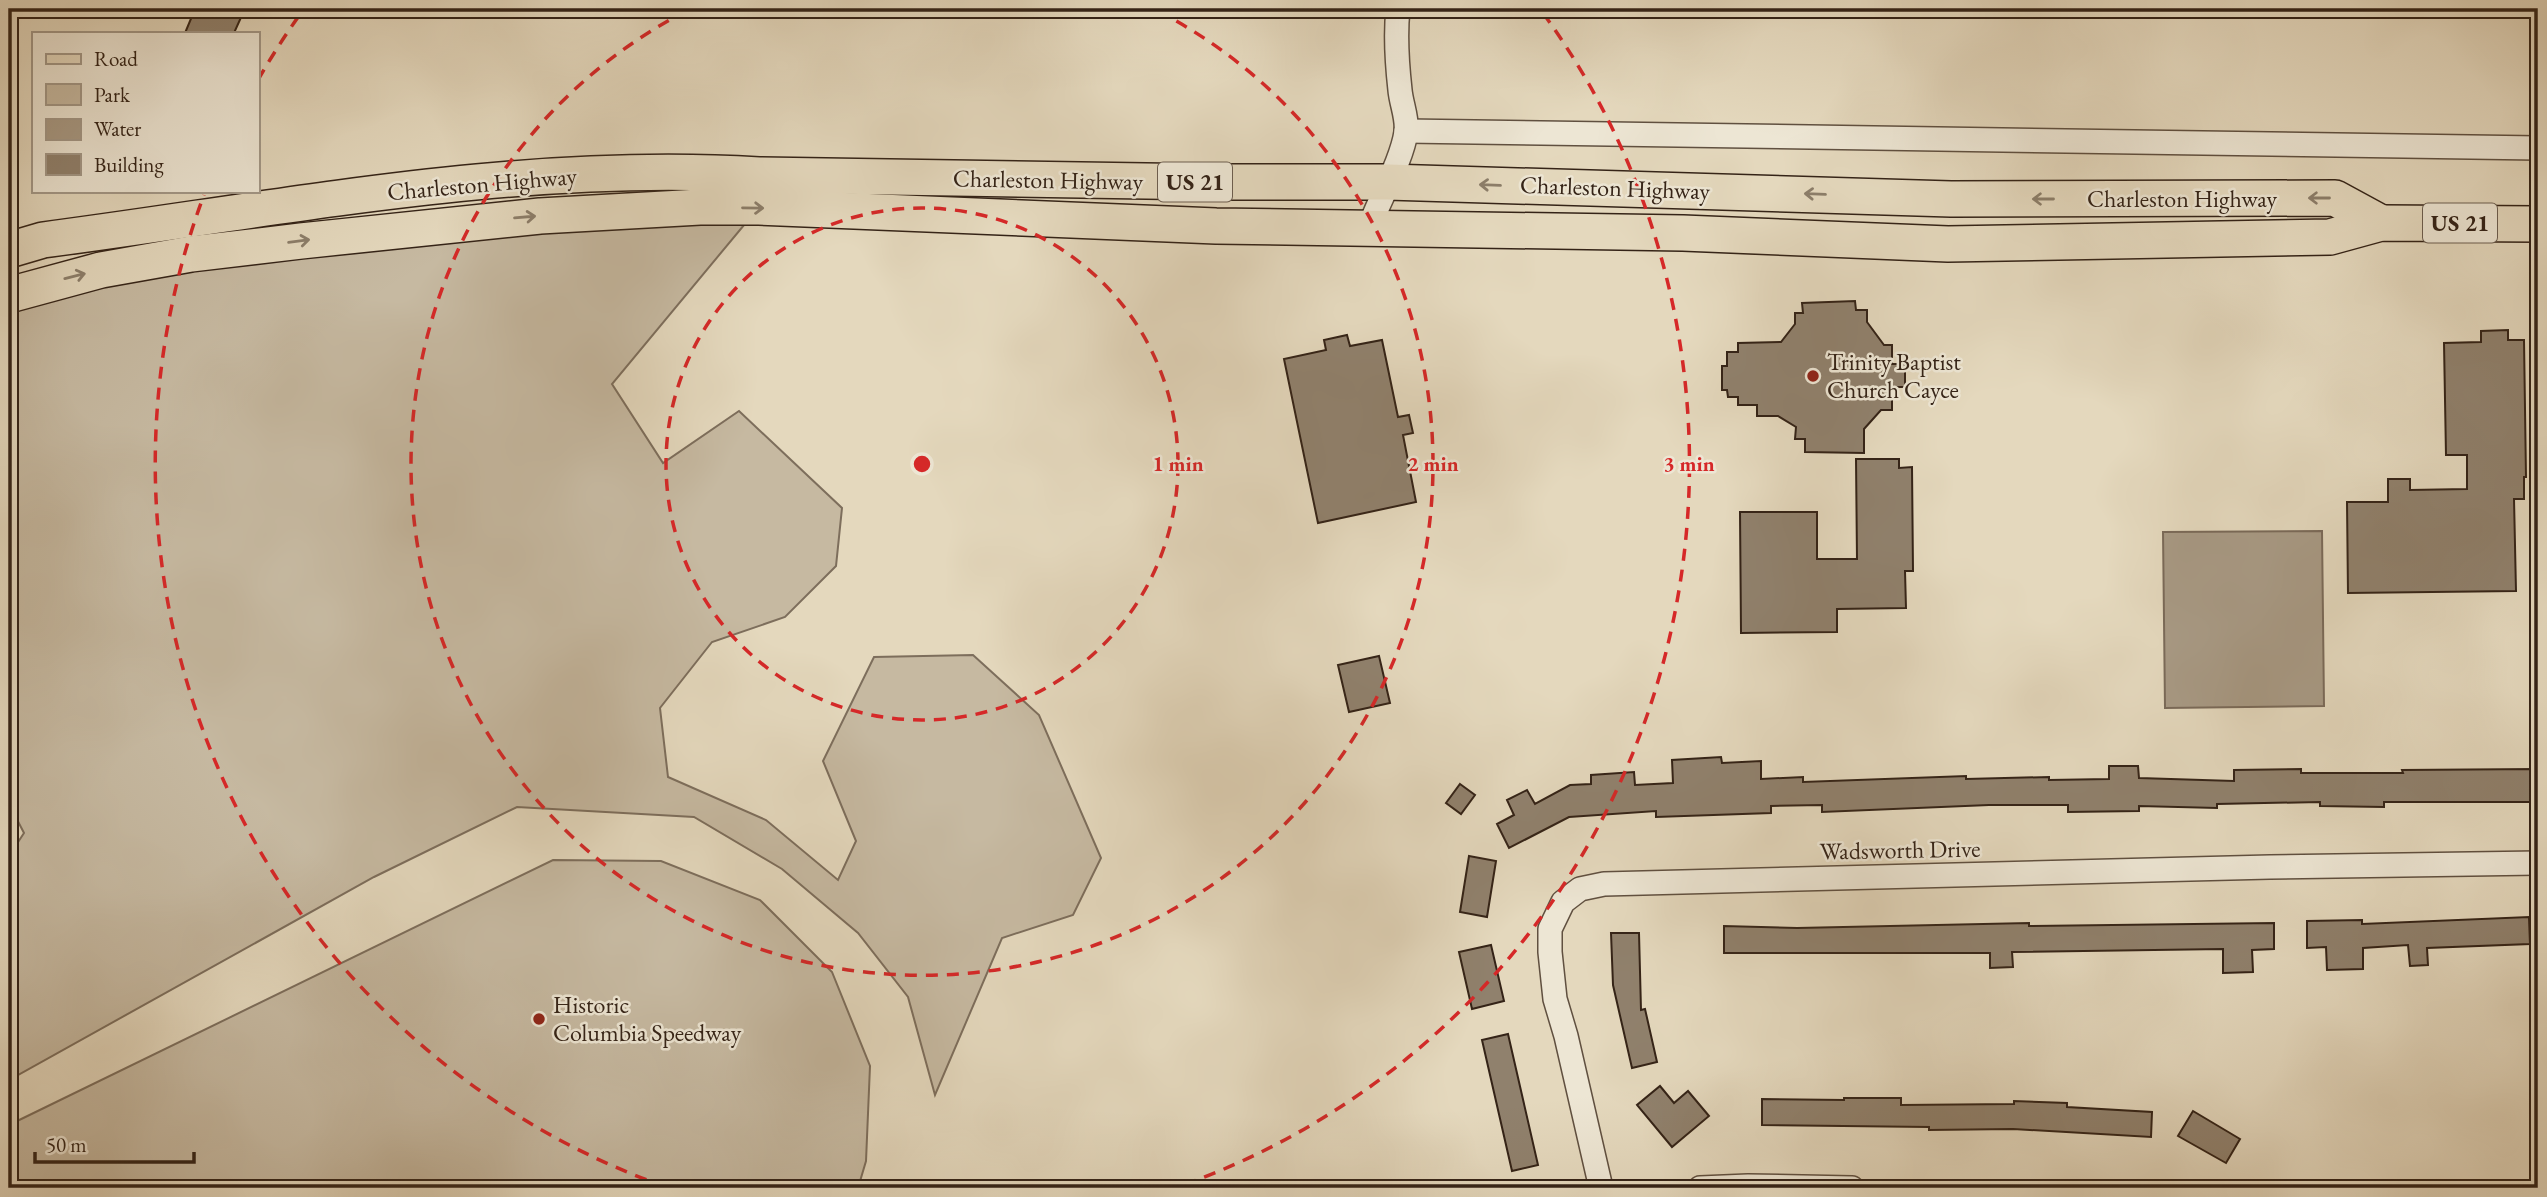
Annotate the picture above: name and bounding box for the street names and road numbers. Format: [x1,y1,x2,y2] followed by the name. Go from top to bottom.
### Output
[386,160,579,207] street label: Charleston Highway
[953,162,1144,197] street label: Charleston Highway
[1158,162,1232,202] road number: US 21
[1519,169,1711,206] street label: Charleston Highway
[2087,183,2278,214] street label: Charleston Highway
[2423,204,2497,243] road number: US 21
[1819,833,1981,866] street label: Wadsworth Drive

